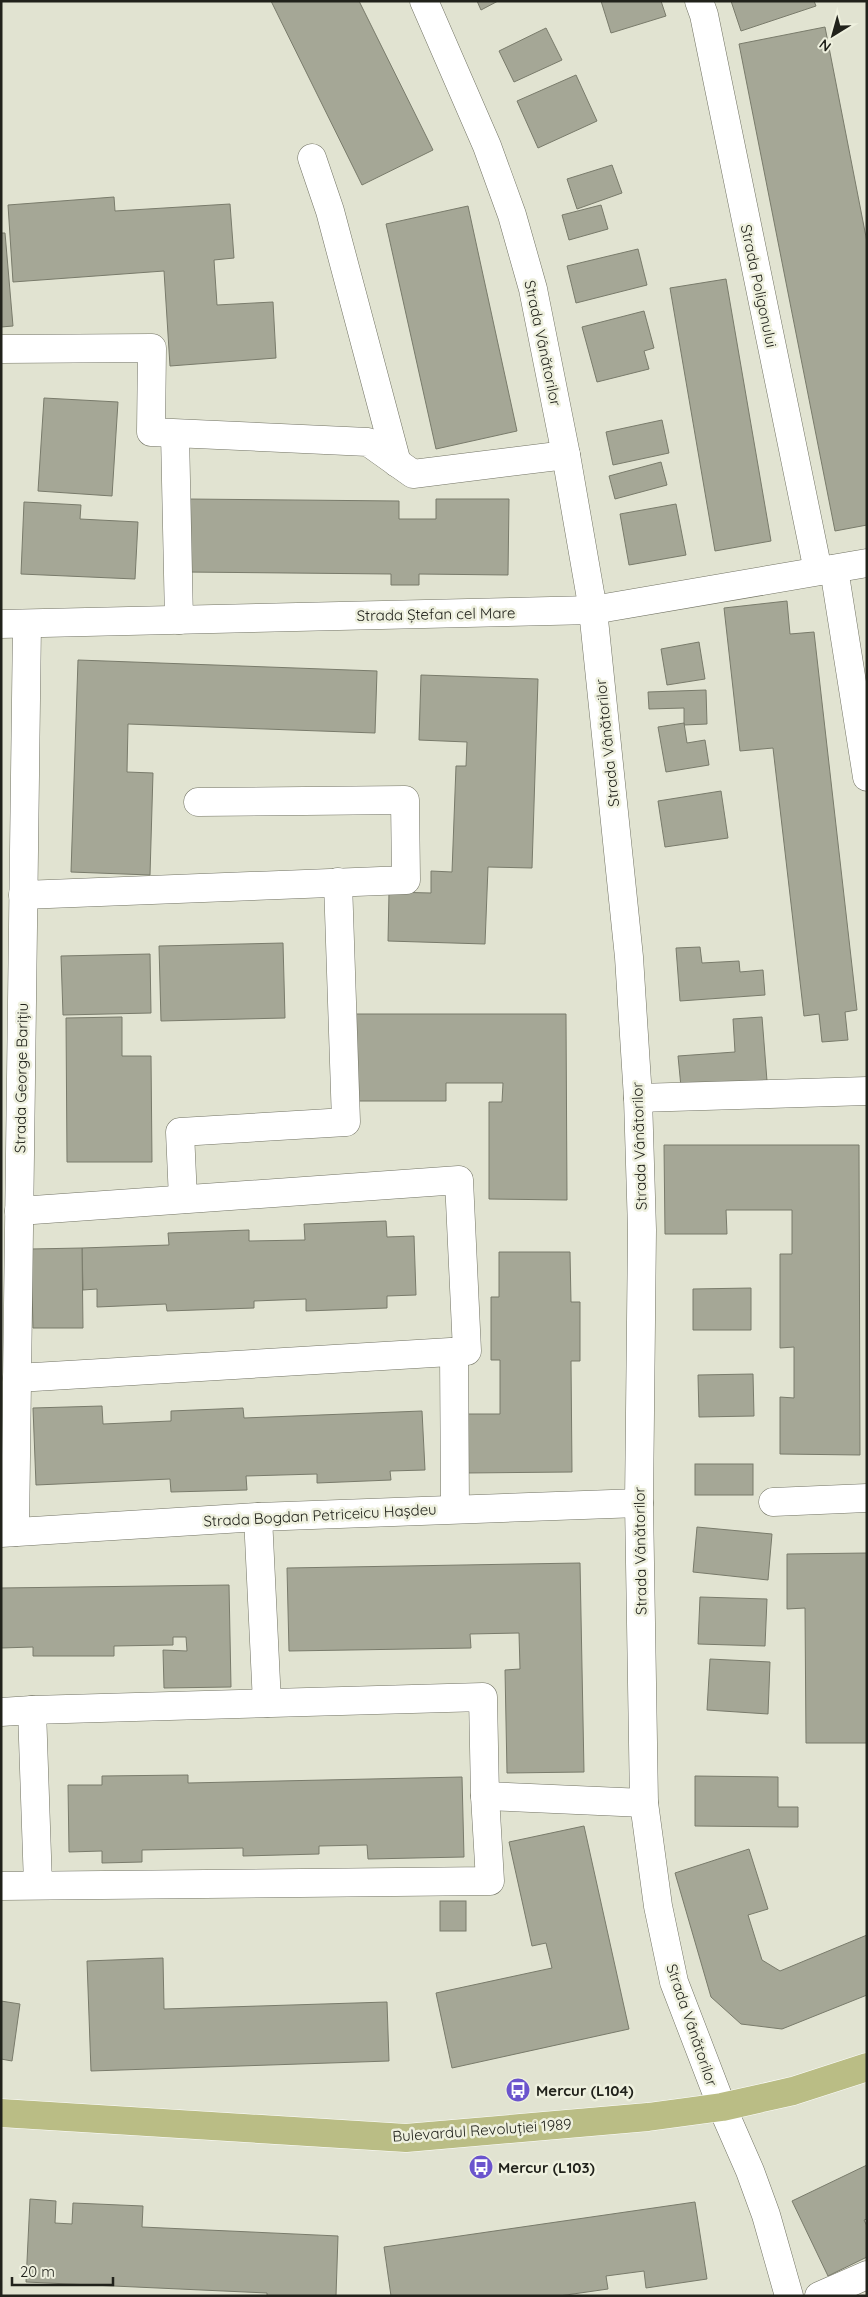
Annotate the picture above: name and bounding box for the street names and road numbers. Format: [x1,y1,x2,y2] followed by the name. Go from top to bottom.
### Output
[737,223,781,349] street label: Strada Poligonului
[520,278,566,408] street label: Strada Vânătorilor
[356,603,516,625] street label: Strada Ștefan cel Mare
[591,678,623,808] street label: Strada Vânătorilor
[10,1003,32,1153] street label: Strada George Barițiu
[627,1081,651,1210] street label: Strada Vânătorilor
[629,1486,651,1615] street label: Strada Vânătorilor
[203,1499,437,1531] street label: Strada Bogdan Petriceicu Hașdeu
[662,1961,722,2089] street label: Strada Vânătorilor
[392,2114,572,2146] street label: Bulevardul Revoluției 1989

